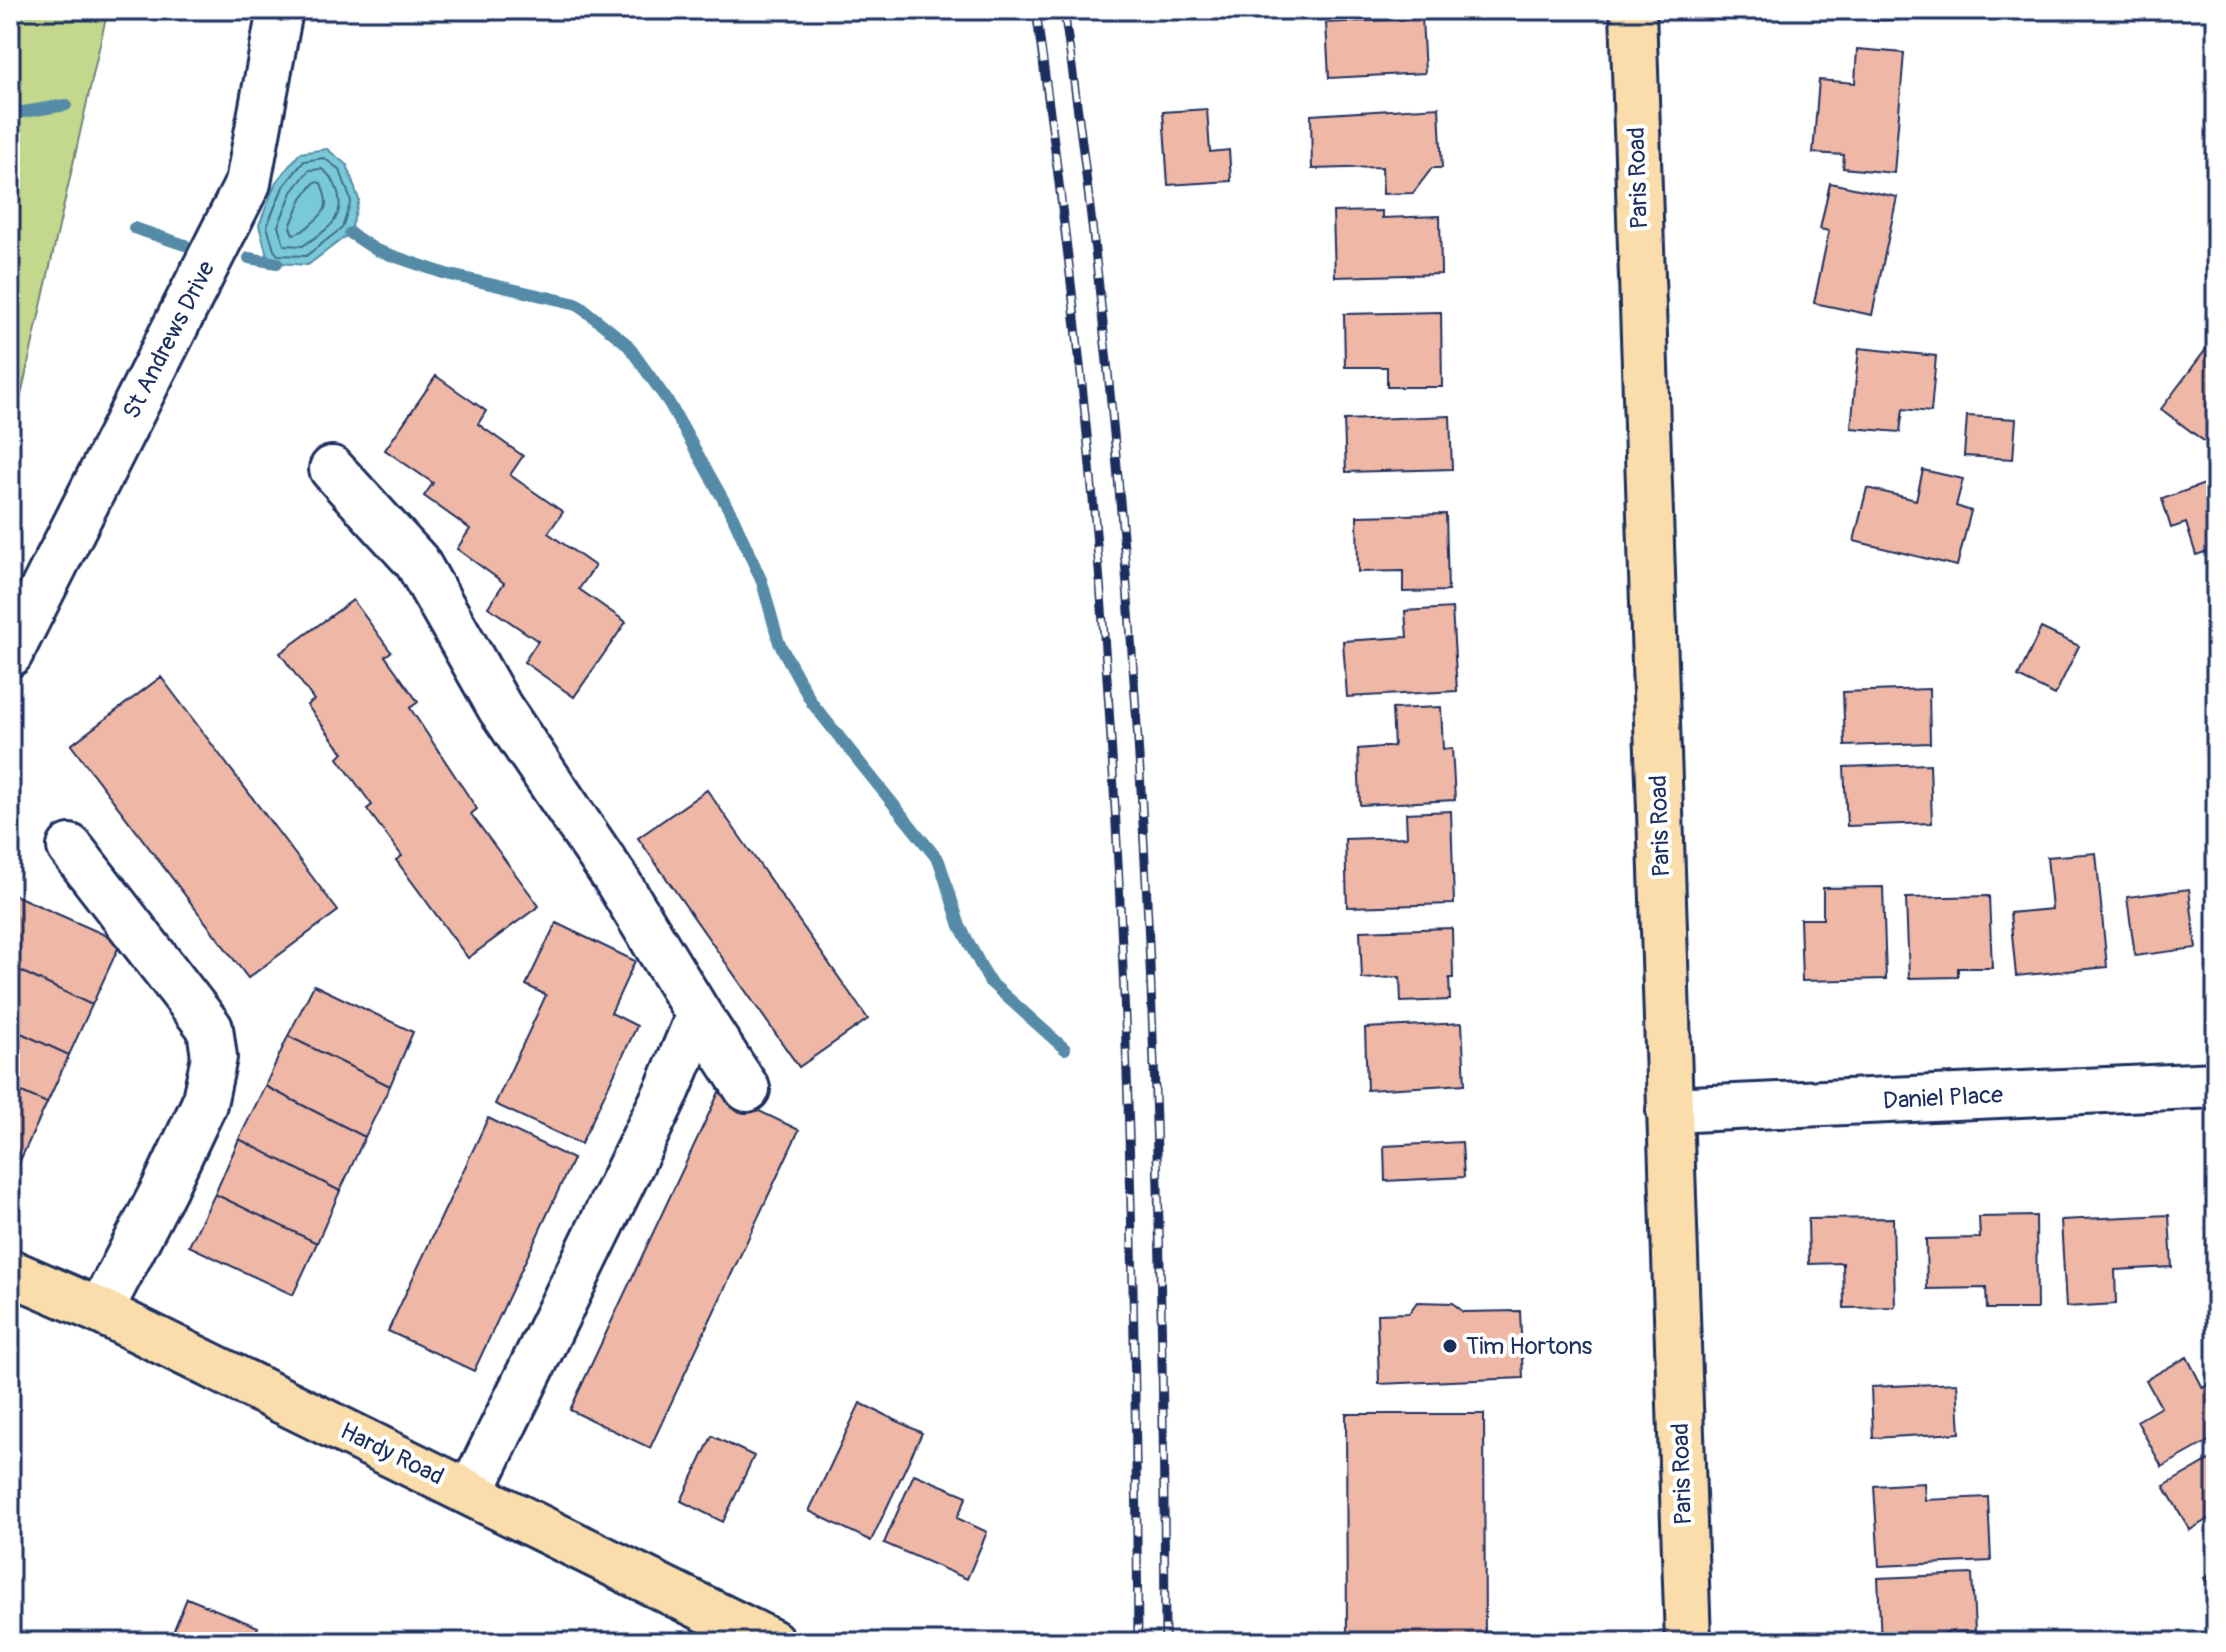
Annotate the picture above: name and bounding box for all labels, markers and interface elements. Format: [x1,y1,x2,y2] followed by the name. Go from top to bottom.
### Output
[1622,127,1654,229] street label: Paris Road
[117,256,221,424] street label: St Andrews Drive
[1644,775,1676,877] street label: Paris Road
[1882,1080,2004,1116] street label: Daniel Place
[1466,1332,1593,1361] place label: Tim Hortons
[1441,1337,1459,1355] marker: Tim Hortons
[336,1417,448,1491] street label: Hardy Road
[1666,1423,1698,1525] street label: Paris Road

